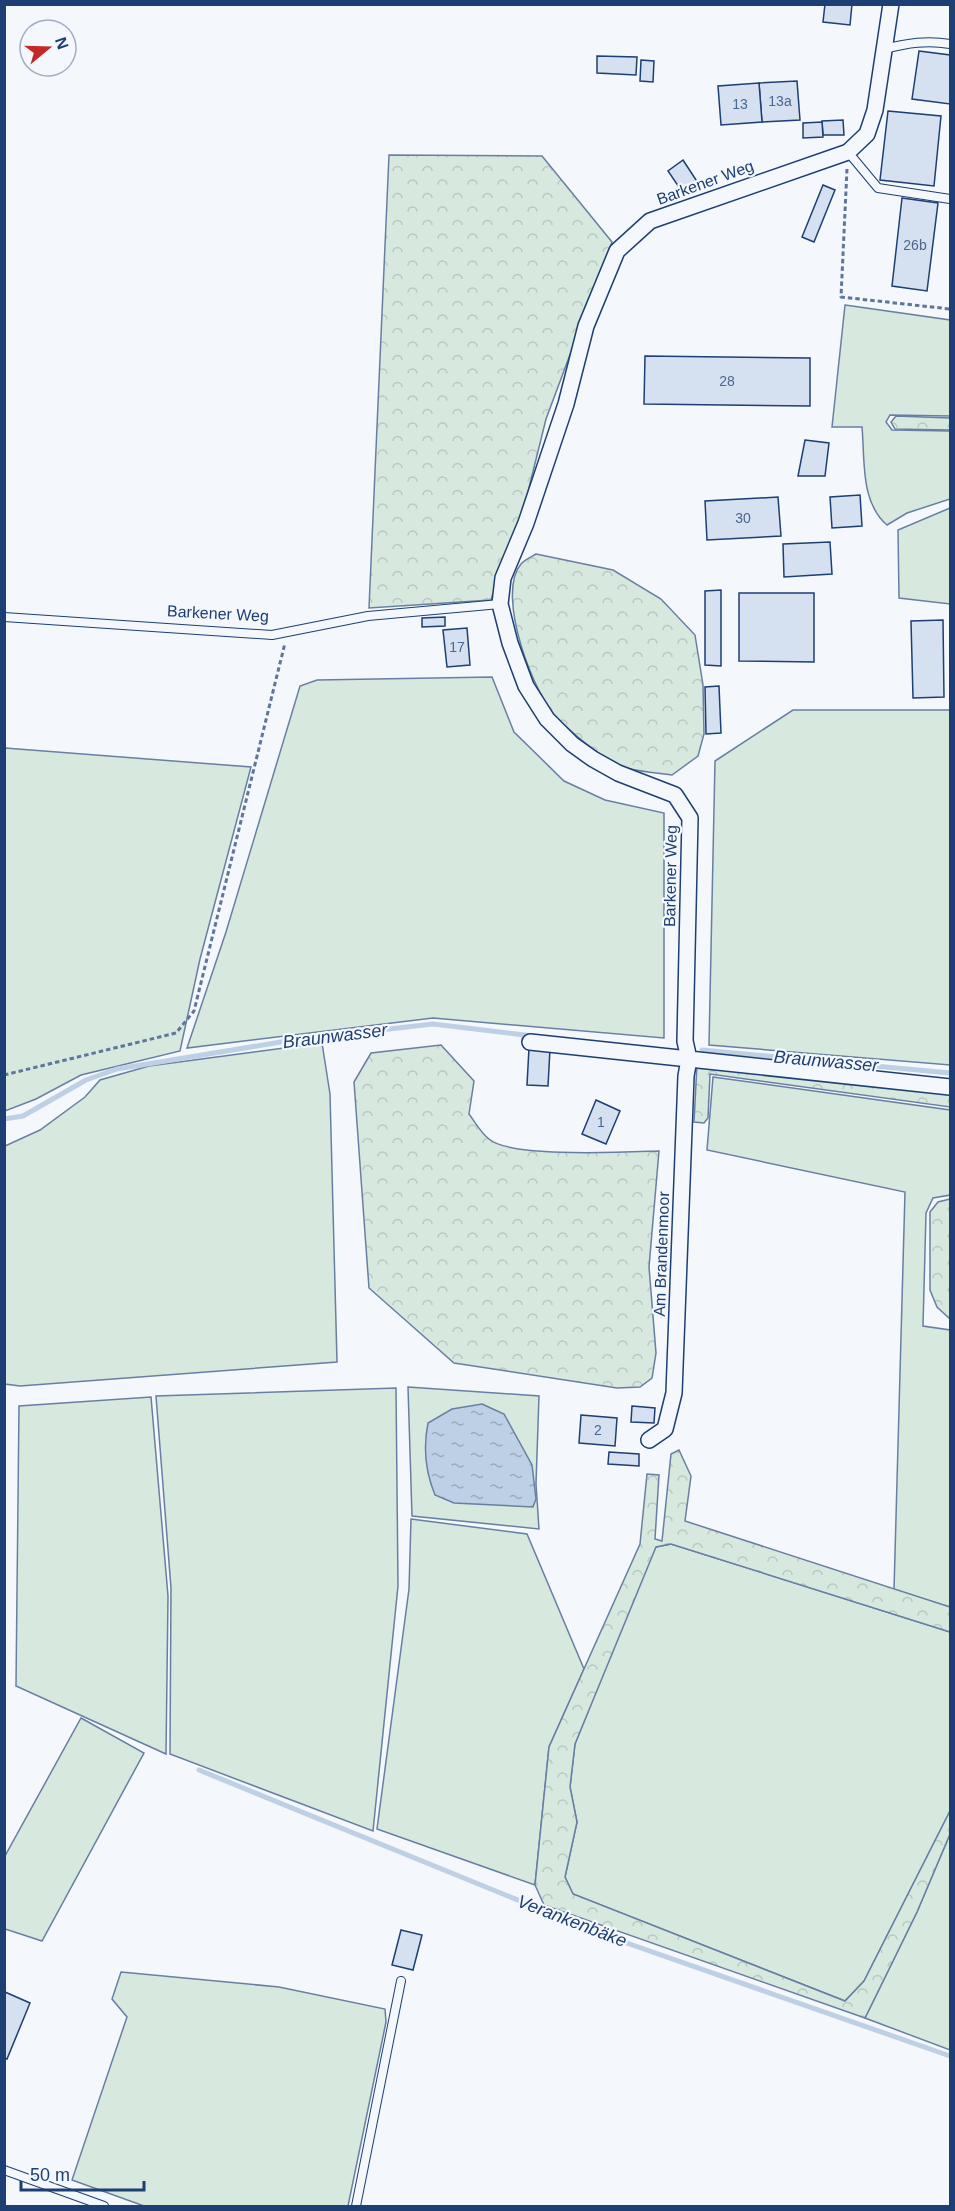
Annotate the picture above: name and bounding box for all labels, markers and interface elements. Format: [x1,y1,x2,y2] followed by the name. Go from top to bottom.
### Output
[18,18,78,78] north arrow
[52,35,72,52] text: N
[768,93,792,109] house number: 13a
[732,96,748,112] house number: 13
[654,157,756,208] street label: Barkener Weg
[903,237,927,253] house number: 26b
[719,373,735,389] house number: 28
[735,510,751,526] house number: 30
[167,602,269,625] street label: Barkener Weg
[449,639,465,655] house number: 17
[661,825,680,927] street label: Barkener Weg
[282,1020,389,1052] water label: Braunwasser
[773,1046,880,1076] water label: Braunwasser
[597,1114,605,1130] house number: 1
[651,1190,672,1317] street label: Am Brandenmoor
[594,1422,602,1438] house number: 2
[515,1891,629,1951] water label: Verankenbäke
[21,2154,144,2192] scale bar
[30,2165,70,2185] text: 50 m

